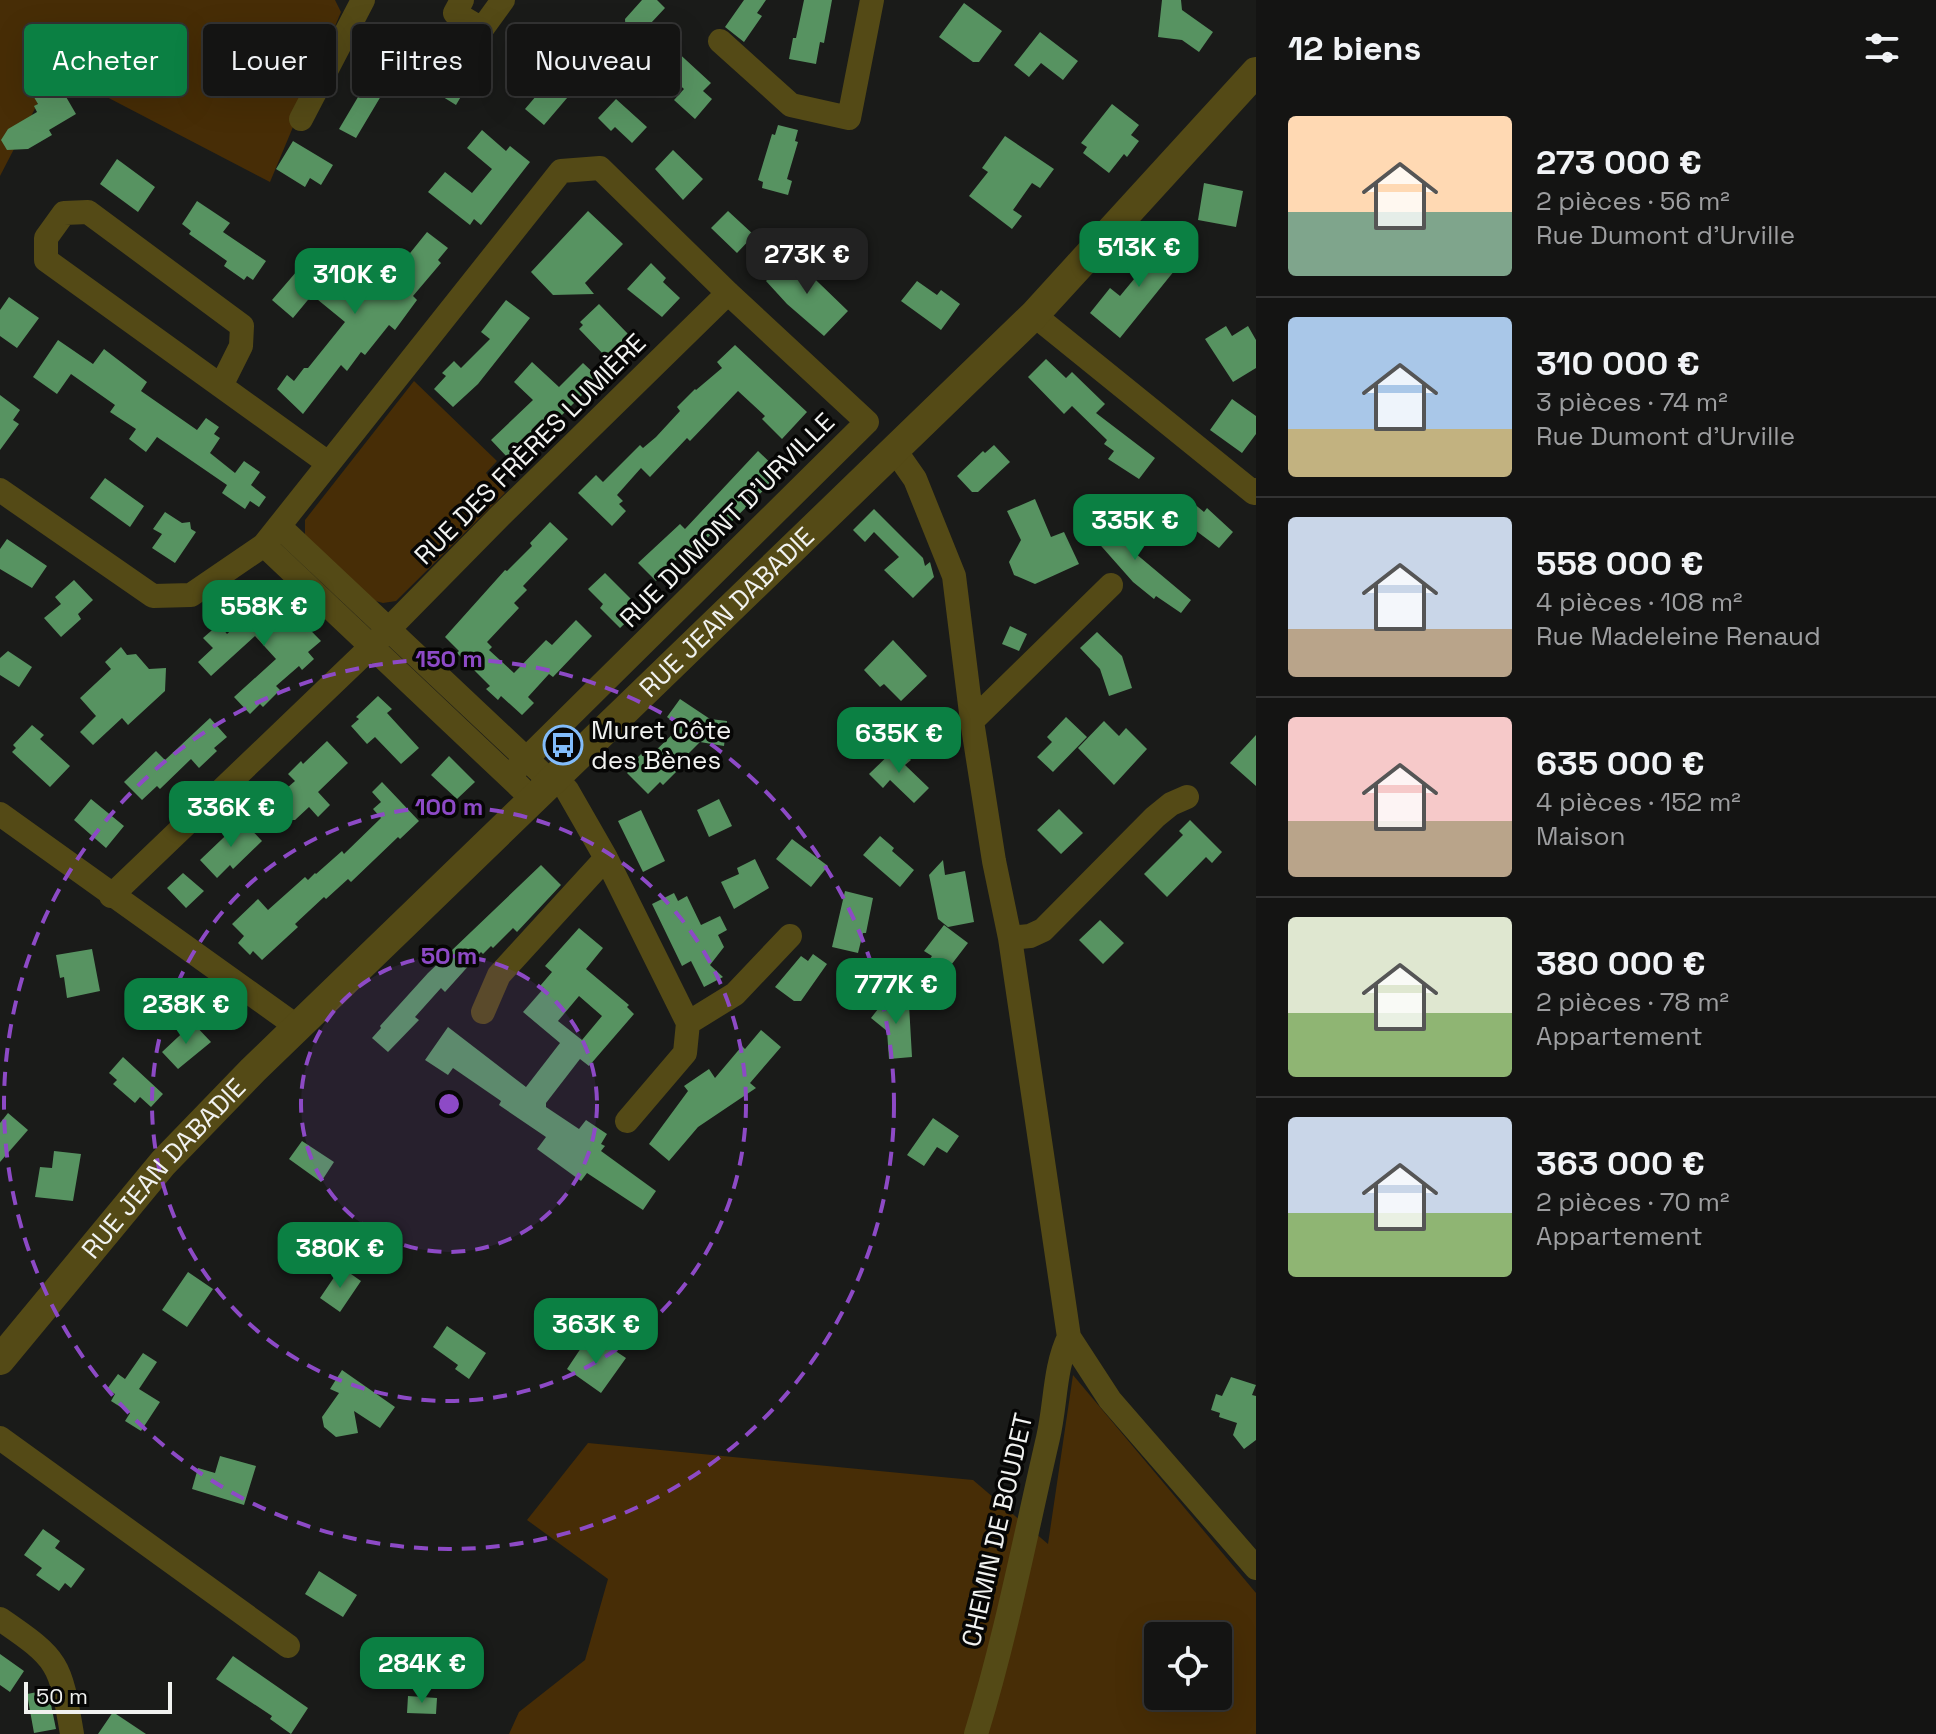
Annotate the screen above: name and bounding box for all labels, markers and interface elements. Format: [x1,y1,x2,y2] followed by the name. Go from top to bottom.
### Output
[24,24,187,96] chip: Acheter
[203,24,336,96] chip: Louer
[352,24,491,96] chip: Filtres
[507,24,680,96] chip: Nouveau
[1860,26,1904,70] icon: filters
[1288,27,1421,70] text: 12 biens
[1536,141,1702,184] text: 273 000 €
[1352,148,1448,244] icon: home
[1536,184,1730,218] text: 2 pièces · 56 m²
[1536,218,1795,252] text: Rue Dumont d'Urville
[1074,221,1204,289] pin: 513K €
[742,228,872,296] pin: 273K €
[1097,230,1181,264] text: 513K €
[764,237,850,271] text: 273K €
[290,248,420,316] pin: 310K €
[313,257,397,291] text: 310K €
[407,326,653,572] street label: RUE DES FRÈRES LUMIÈRE
[1536,342,1700,385] text: 310 000 €
[1352,349,1448,445] icon: home
[1536,385,1728,419] text: 3 pièces · 74 m²
[612,405,842,635] street label: RUE DUMONT D'URVILLE
[1536,419,1795,453] text: Rue Dumont d'Urville
[1070,494,1200,562] pin: 335K €
[1091,503,1179,537] text: 335K €
[632,520,821,704] street label: RUE JEAN DABADIE
[1536,542,1704,585] text: 558 000 €
[1352,549,1448,645] icon: home
[199,580,329,648] pin: 558K €
[1536,585,1743,619] text: 4 pièces · 108 m²
[220,589,308,623] text: 558K €
[1536,619,1821,653] text: Rue Madeleine Renaud
[415,643,483,674] text: 150 m
[834,707,964,775] pin: 635K €
[591,713,731,777] place label: Muret Côte des Bènes
[855,716,943,750] text: 635K €
[542,724,584,766] bus stop icon: Muret Côte des Bènes
[1536,742,1705,785] text: 635 000 €
[1352,749,1448,845] icon: home
[166,781,296,849] pin: 336K €
[1536,785,1741,819] text: 4 pièces · 152 m²
[187,790,275,824] text: 336K €
[415,791,483,822] text: 100 m
[1536,819,1626,853] text: Maison
[421,940,477,971] text: 50 m
[1536,942,1706,985] text: 380 000 €
[1352,949,1448,1045] icon: home
[831,958,961,1026] pin: 777K €
[854,967,938,1001] text: 777K €
[121,978,251,1046] pin: 238K €
[1536,985,1729,1019] text: 2 pièces · 78 m²
[142,987,230,1021] text: 238K €
[1536,1019,1703,1053] text: Appartement
[74,1071,253,1266] street label: RUE JEAN DABADIE
[435,1090,463,1118] centre of rings
[1536,1142,1705,1185] text: 363 000 €
[1352,1149,1448,1245] icon: home
[1536,1185,1729,1219] text: 2 pièces · 70 m²
[1536,1219,1703,1253] text: Appartement
[275,1222,405,1290] pin: 380K €
[296,1231,384,1265] text: 380K €
[531,1298,661,1366] pin: 363K €
[552,1307,640,1341] text: 363K €
[954,1410,1040,1650] street label: CHEMIN DE BOUDET
[1144,1622,1232,1710] map controls
[1144,1622,1232,1710] button: locate
[357,1637,487,1705] pin: 284K €
[378,1646,466,1680] text: 284K €
[24,1678,172,1714] scale bar
[36,1682,88,1710] text: 50 m

